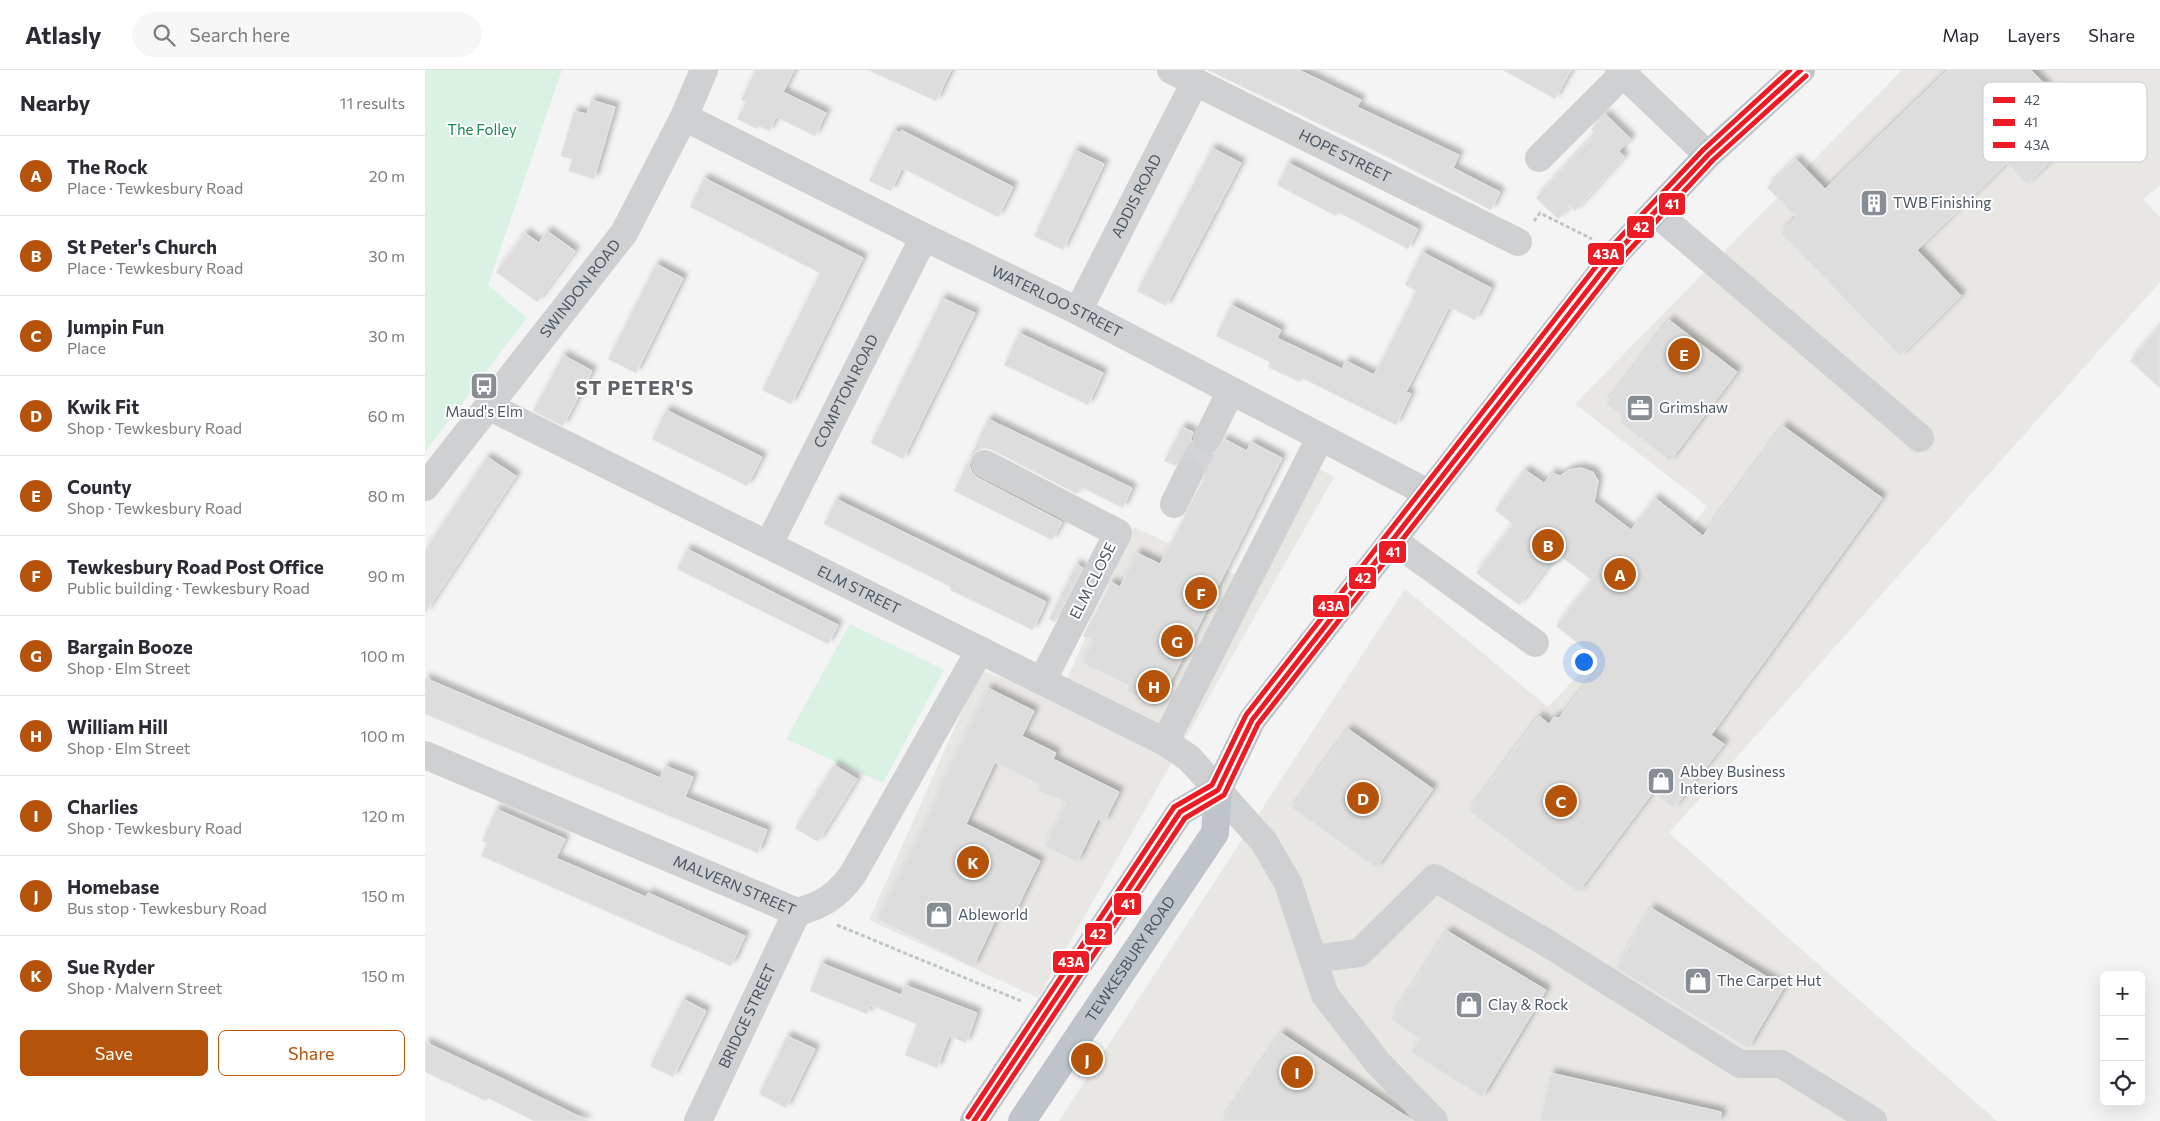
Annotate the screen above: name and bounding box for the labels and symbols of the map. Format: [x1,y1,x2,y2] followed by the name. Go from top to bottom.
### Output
[1983,82,2147,162] legend
[2024,91,2040,108] text: 42
[2024,113,2038,130] text: 41
[447,120,517,138] park label: The Folley
[1296,125,1395,186] street label: HOPE STREET
[2024,136,2050,153] text: 43A
[1107,151,1165,240] street label: ADDIS ROAD
[1859,188,1889,218] building icon: TWB Finishing
[1658,192,1686,216] line badge: 41
[1893,193,1991,211] place label: TWB Finishing
[1665,195,1679,212] text: 41
[1626,215,1655,239] line badge: 42
[1633,218,1649,235] text: 42
[536,235,624,341] street label: SWINDON ROAD
[1587,242,1625,266] line badge: 43A
[1593,245,1619,262] text: 43A
[989,261,1126,341] street label: WATERLOO STREET
[809,331,881,451] street label: COMPTON ROAD
[1668,335,1700,373] pin: E
[469,371,499,401] bus stop icon: Maud's Elm
[576,375,694,399] district label: ST PETER'S
[1625,393,1655,423] office icon: Grimshaw
[1659,398,1728,416] place label: Grimshaw
[445,402,523,420] place label: Maud's Elm
[1532,526,1564,564] pin: B
[1065,539,1119,622] street label: ELM CLOSE
[1378,540,1407,564] line badge: 41
[1386,543,1400,560] text: 41
[1604,555,1636,593] pin: A
[815,561,904,617] street label: ELM STREET
[1348,566,1377,590] line badge: 42
[1355,569,1371,586] text: 42
[1185,574,1217,612] pin: F
[1312,594,1350,618] line badge: 43A
[1318,597,1344,614] text: 43A
[1161,622,1193,660] pin: G
[1571,649,1597,675] your location
[1138,667,1170,705] pin: H
[1680,762,1786,797] place label: Abbey Business Interiors
[1646,766,1676,796] shop icon: Abbey Business Interiors
[1347,779,1379,817] pin: D
[1545,782,1577,820] pin: C
[957,843,989,881] pin: K
[671,851,799,919] street label: MALVERN STREET
[1081,892,1178,1025] street label: TEWKESBURY ROAD
[1113,892,1142,916] line badge: 41
[1121,895,1135,912] text: 41
[924,900,954,930] shop icon: Ableworld
[958,905,1028,923] place label: Ableworld
[1084,922,1113,946] line badge: 42
[1090,925,1106,942] text: 42
[1052,950,1090,974] line badge: 43A
[1058,953,1084,970] text: 43A
[714,960,779,1071] street label: BRIDGE STREET
[1683,966,1713,996] shop icon: The Carpet Hut
[1717,971,1822,989] place label: The Carpet Hut
[1454,990,1484,1020] shop icon: Clay & Rock
[1488,995,1568,1013] place label: Clay & Rock
[1071,1040,1103,1078] pin: J
[1281,1053,1313,1091] pin: I

